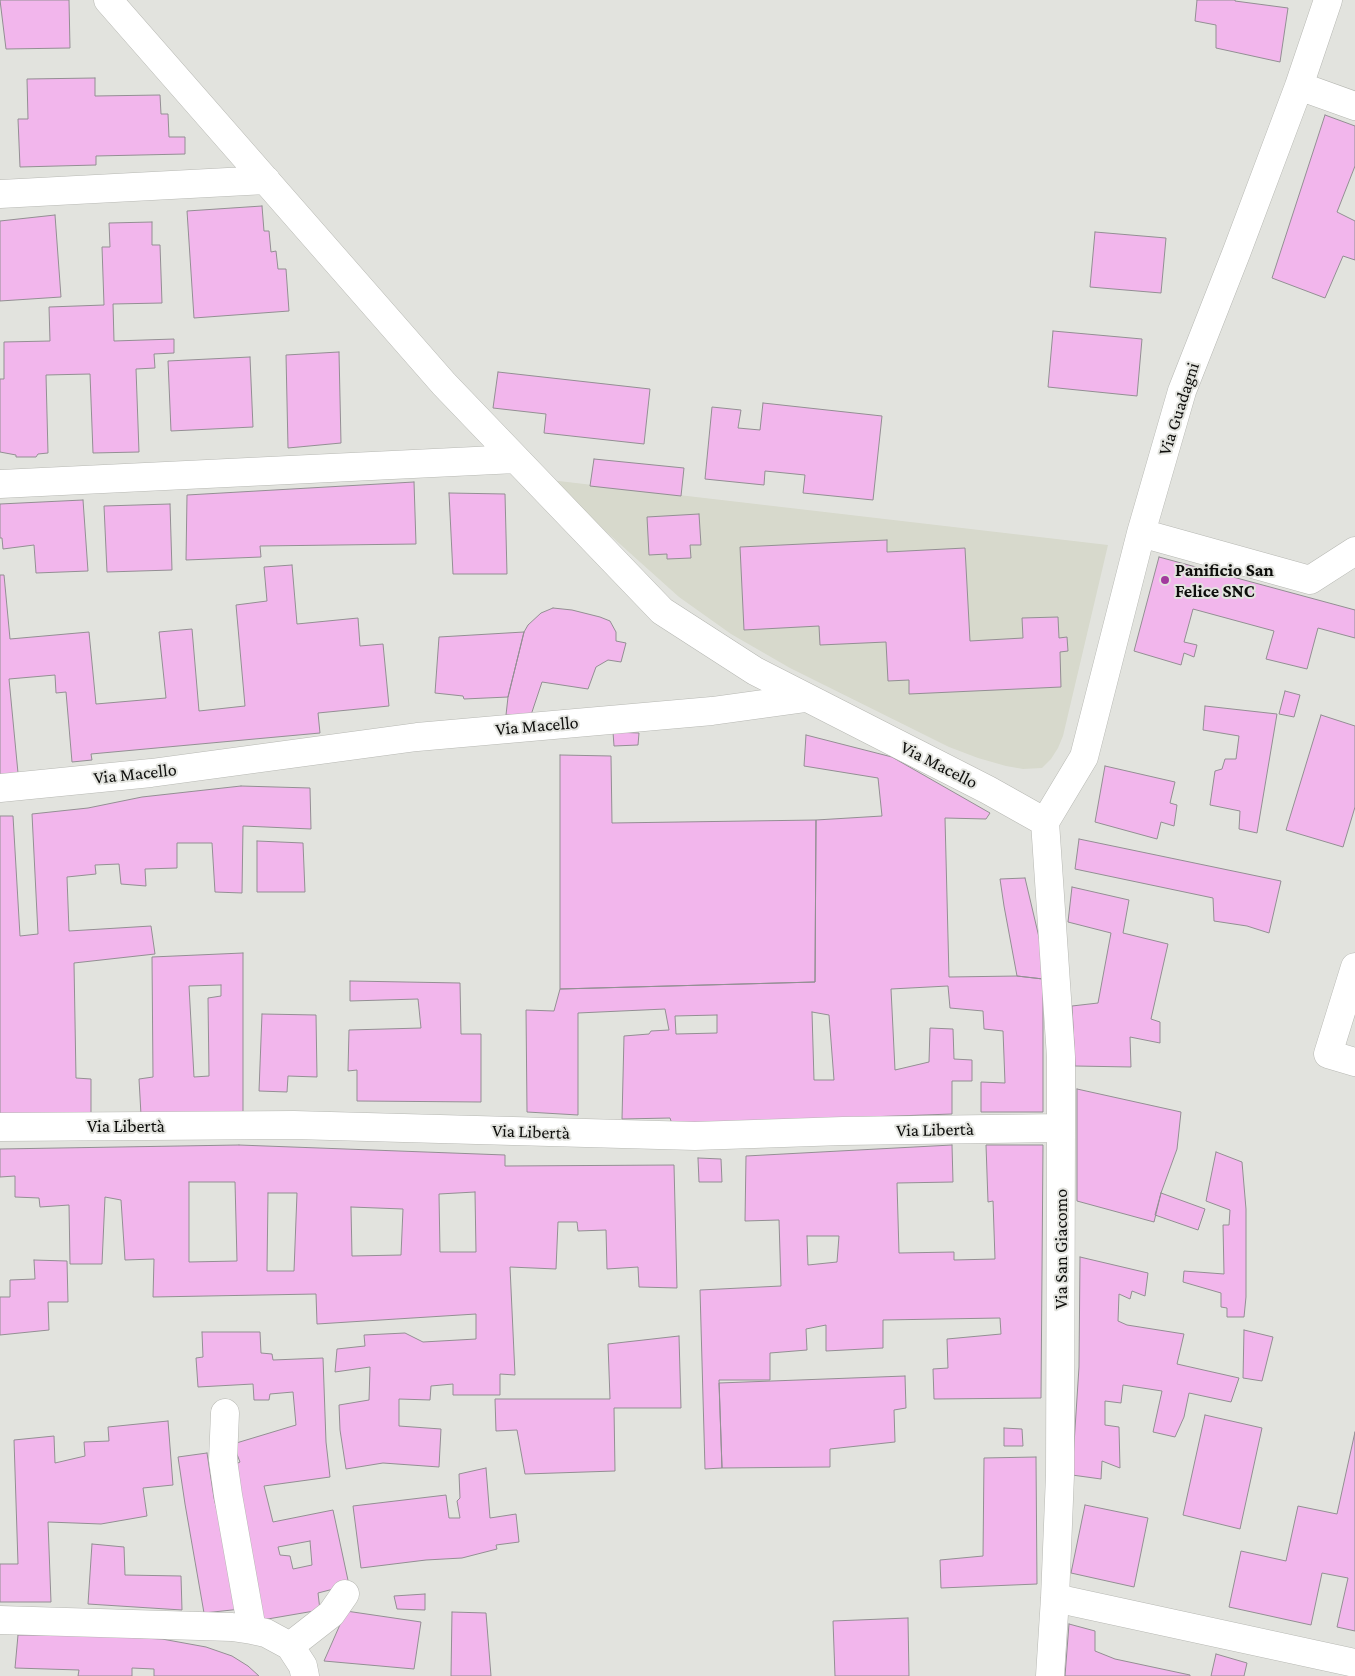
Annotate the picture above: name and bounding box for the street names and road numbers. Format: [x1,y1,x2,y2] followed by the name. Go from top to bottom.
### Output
[1154,360,1204,458] street label: Via Guadagni
[495,712,579,740] street label: Via Macello
[897,736,981,794] street label: Via Macello
[92,759,178,789] street label: Via Macello
[87,1115,165,1137] street label: Via Libertà
[896,1119,974,1141] street label: Via Libertà
[492,1120,570,1144] street label: Via Libertà
[1050,1189,1072,1309] street label: Via San Giacomo

